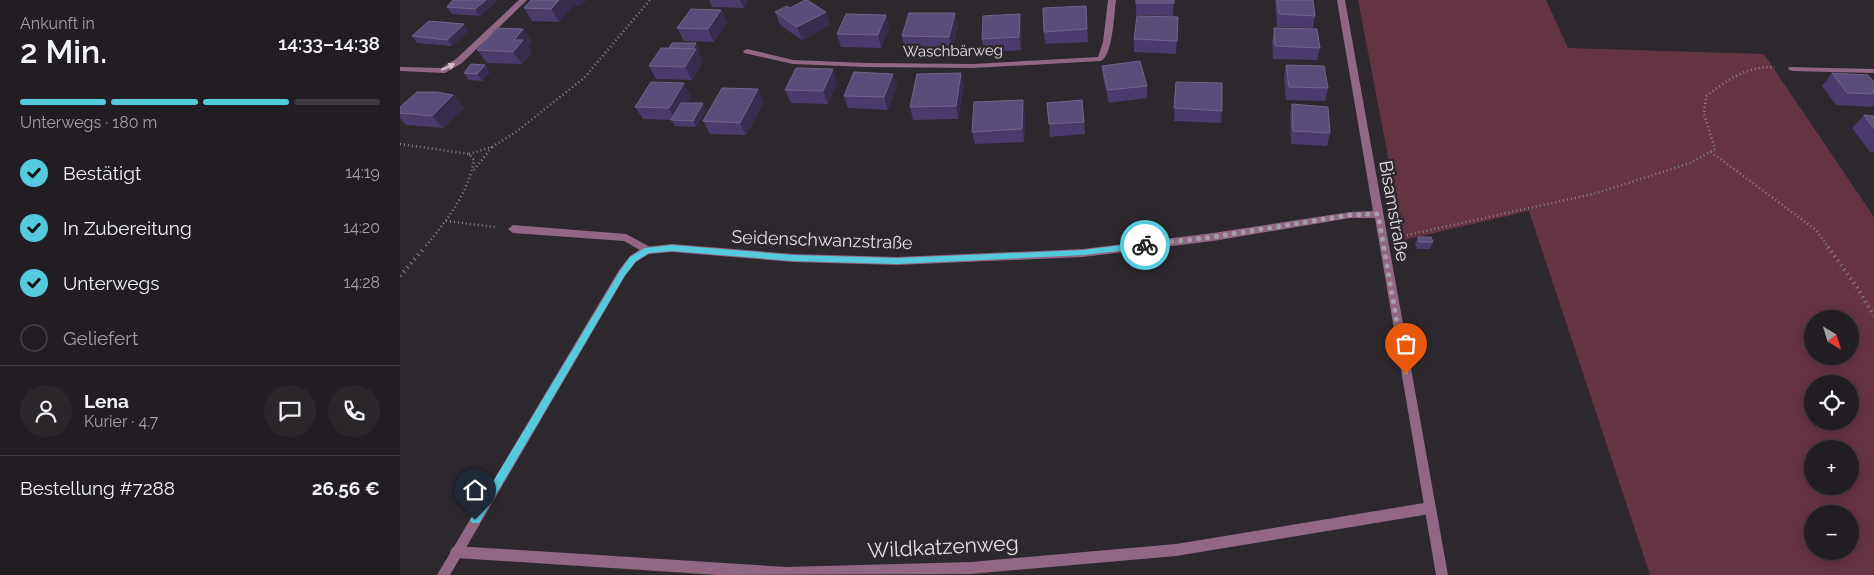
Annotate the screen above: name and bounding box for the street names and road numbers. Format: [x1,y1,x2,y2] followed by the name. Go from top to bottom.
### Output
[903,41,1003,61] street label: Waschbärweg
[1375,159,1414,264] street label: Bisamstraße
[731,226,913,253] street label: Seidenschwanzstraße
[867,530,1019,563] street label: Wildkatzenweg

